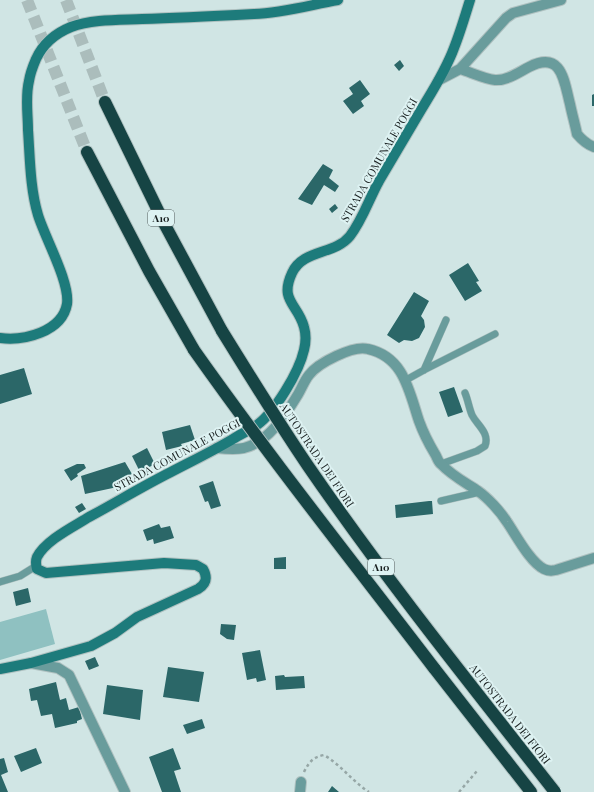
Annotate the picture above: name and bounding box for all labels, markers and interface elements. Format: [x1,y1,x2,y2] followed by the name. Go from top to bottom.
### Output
[337,95,420,224] street label: STRADA COMUNALE POGGI
[148,210,174,226] road number: A10
[276,399,358,510] street label: AUTOSTRADA DEI FIORI
[111,415,243,494] street label: STRADA COMUNALE POGGI
[368,559,394,575] road number: A10
[466,660,554,767] street label: AUTOSTRADA DEI FIORI

